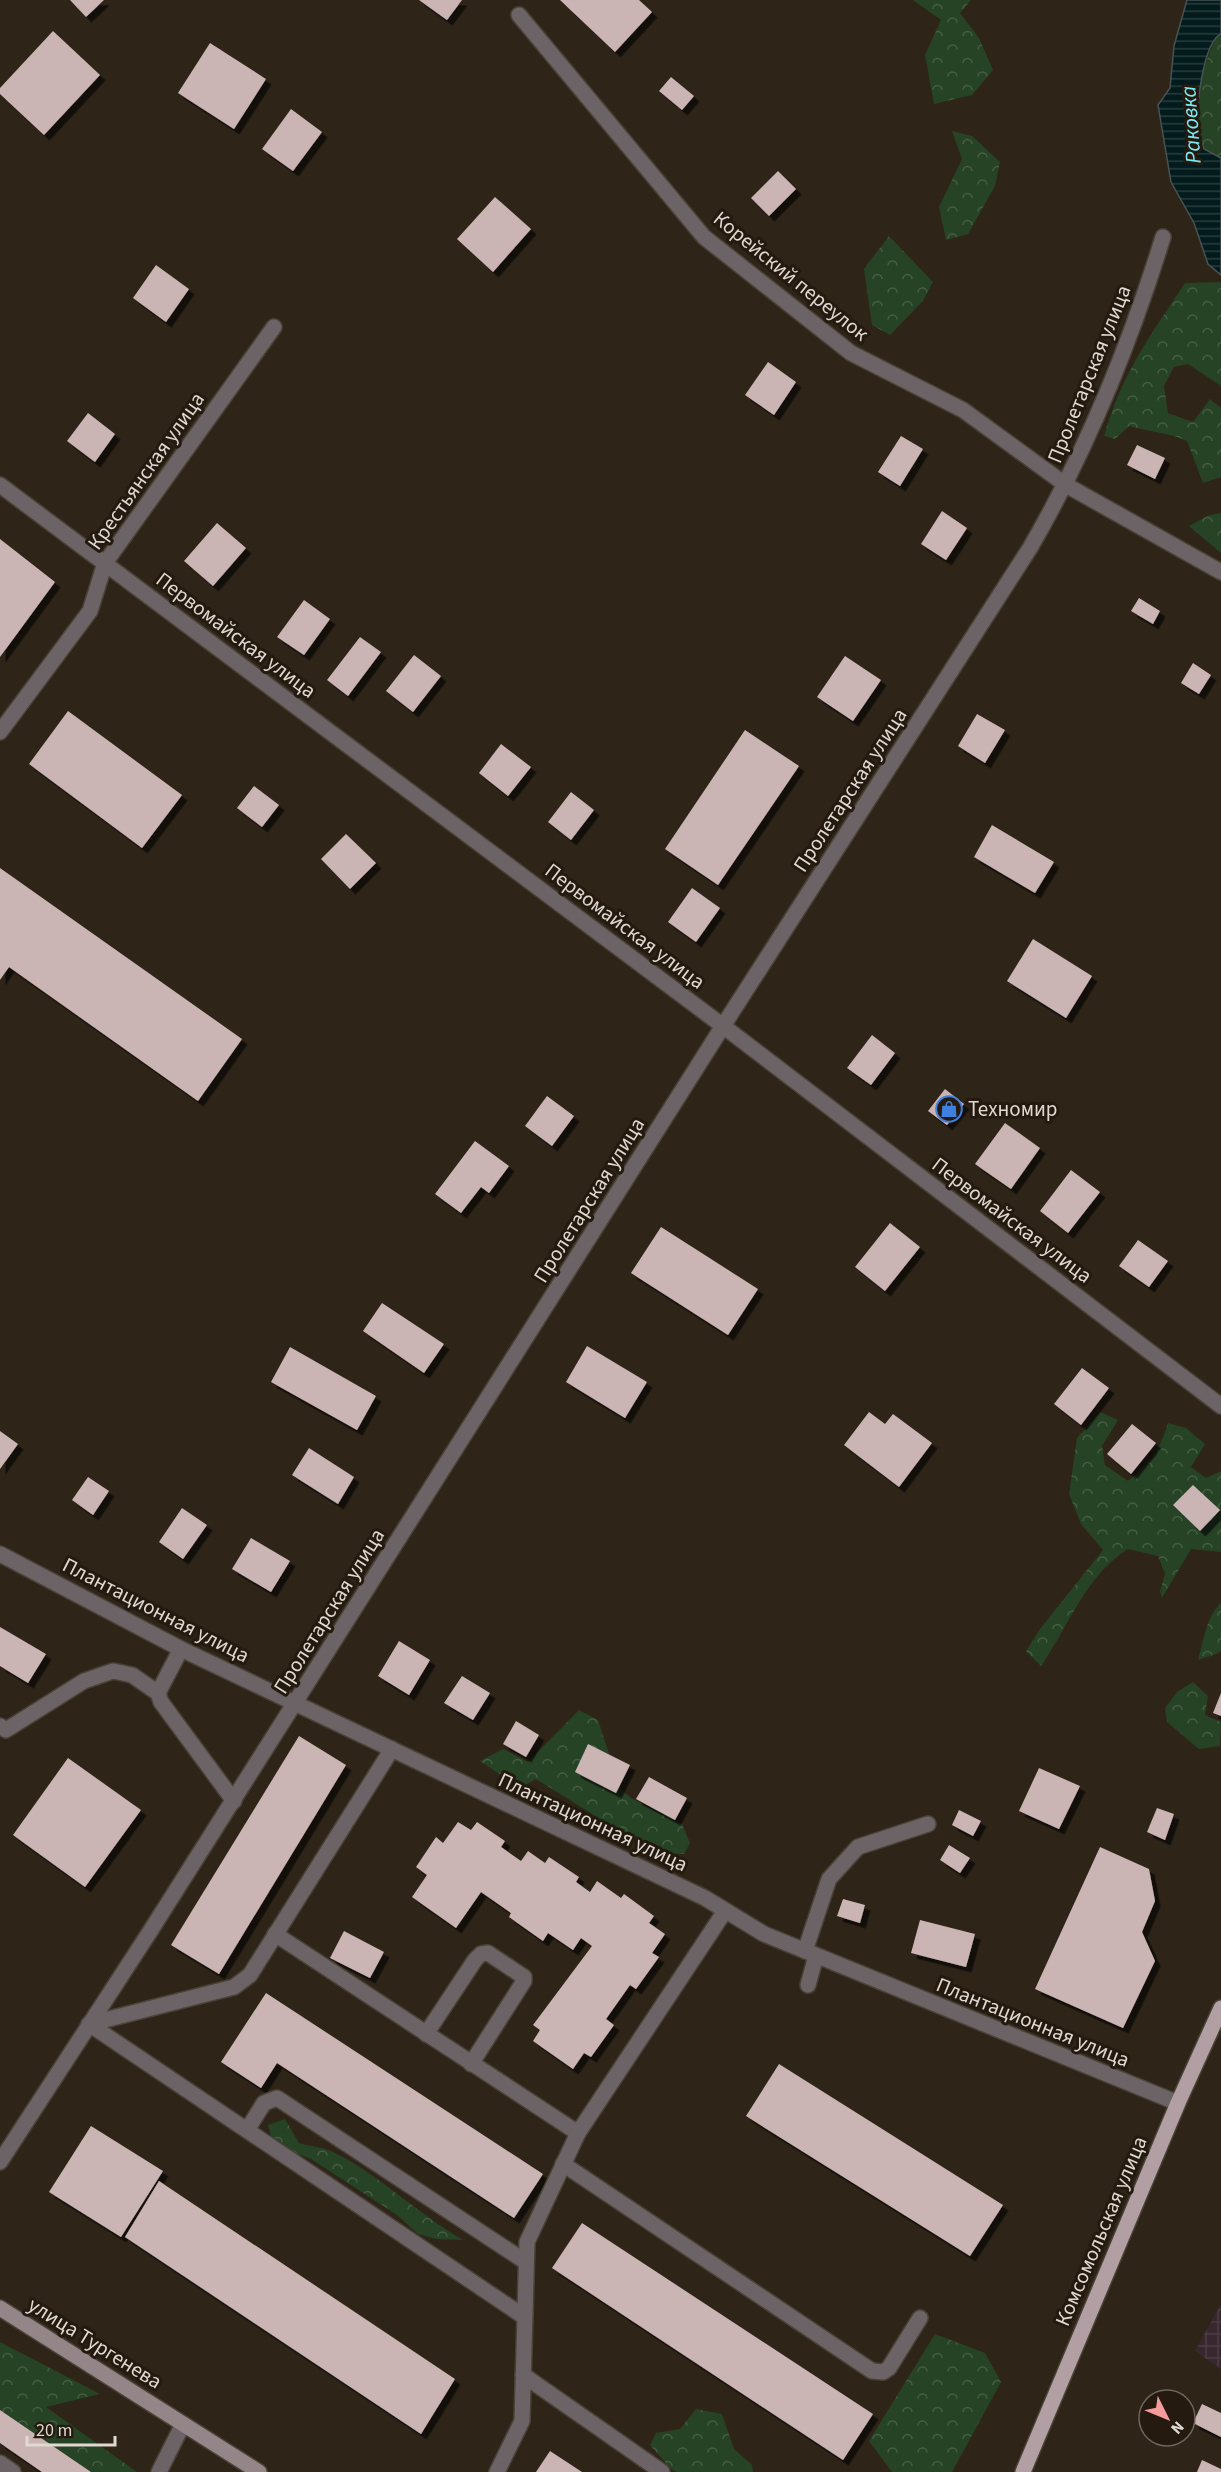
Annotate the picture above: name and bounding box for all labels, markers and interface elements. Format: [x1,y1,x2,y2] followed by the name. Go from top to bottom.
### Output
[1172,85,1210,165] water label: Раковка
[707,204,876,348] street label: Корейский переулок
[1040,280,1138,468] street label: Пролетарская улица
[80,386,212,556] street label: Крестьянская улица
[150,565,322,705] street label: Первомайская улица
[786,702,914,878] street label: Пролетарская улица
[539,856,711,996] street label: Первомайская улица
[934,1094,964,1124] shop icon: Техномир
[968,1094,1058,1124] place label: Техномир
[526,1112,652,1288] street label: Пролетарская улица
[926,1150,1098,1290] street label: Первомайская улица
[266,1523,392,1699] street label: Пролетарская улица
[57,1550,255,1670] street label: Плантационная улица
[493,1765,693,1879] street label: Плантационная улица
[932,1969,1134,2075] street label: Плантационная улица
[1047,2131,1155,2331] street label: Комсомольская улица
[22,2290,168,2396] street label: улица Тургенева
[1137,2388,1197,2448] north arrow
[27,2409,116,2447] scale bar
[1166,2416,1189,2439] text: N
[36,2418,72,2443] text: 20 m

